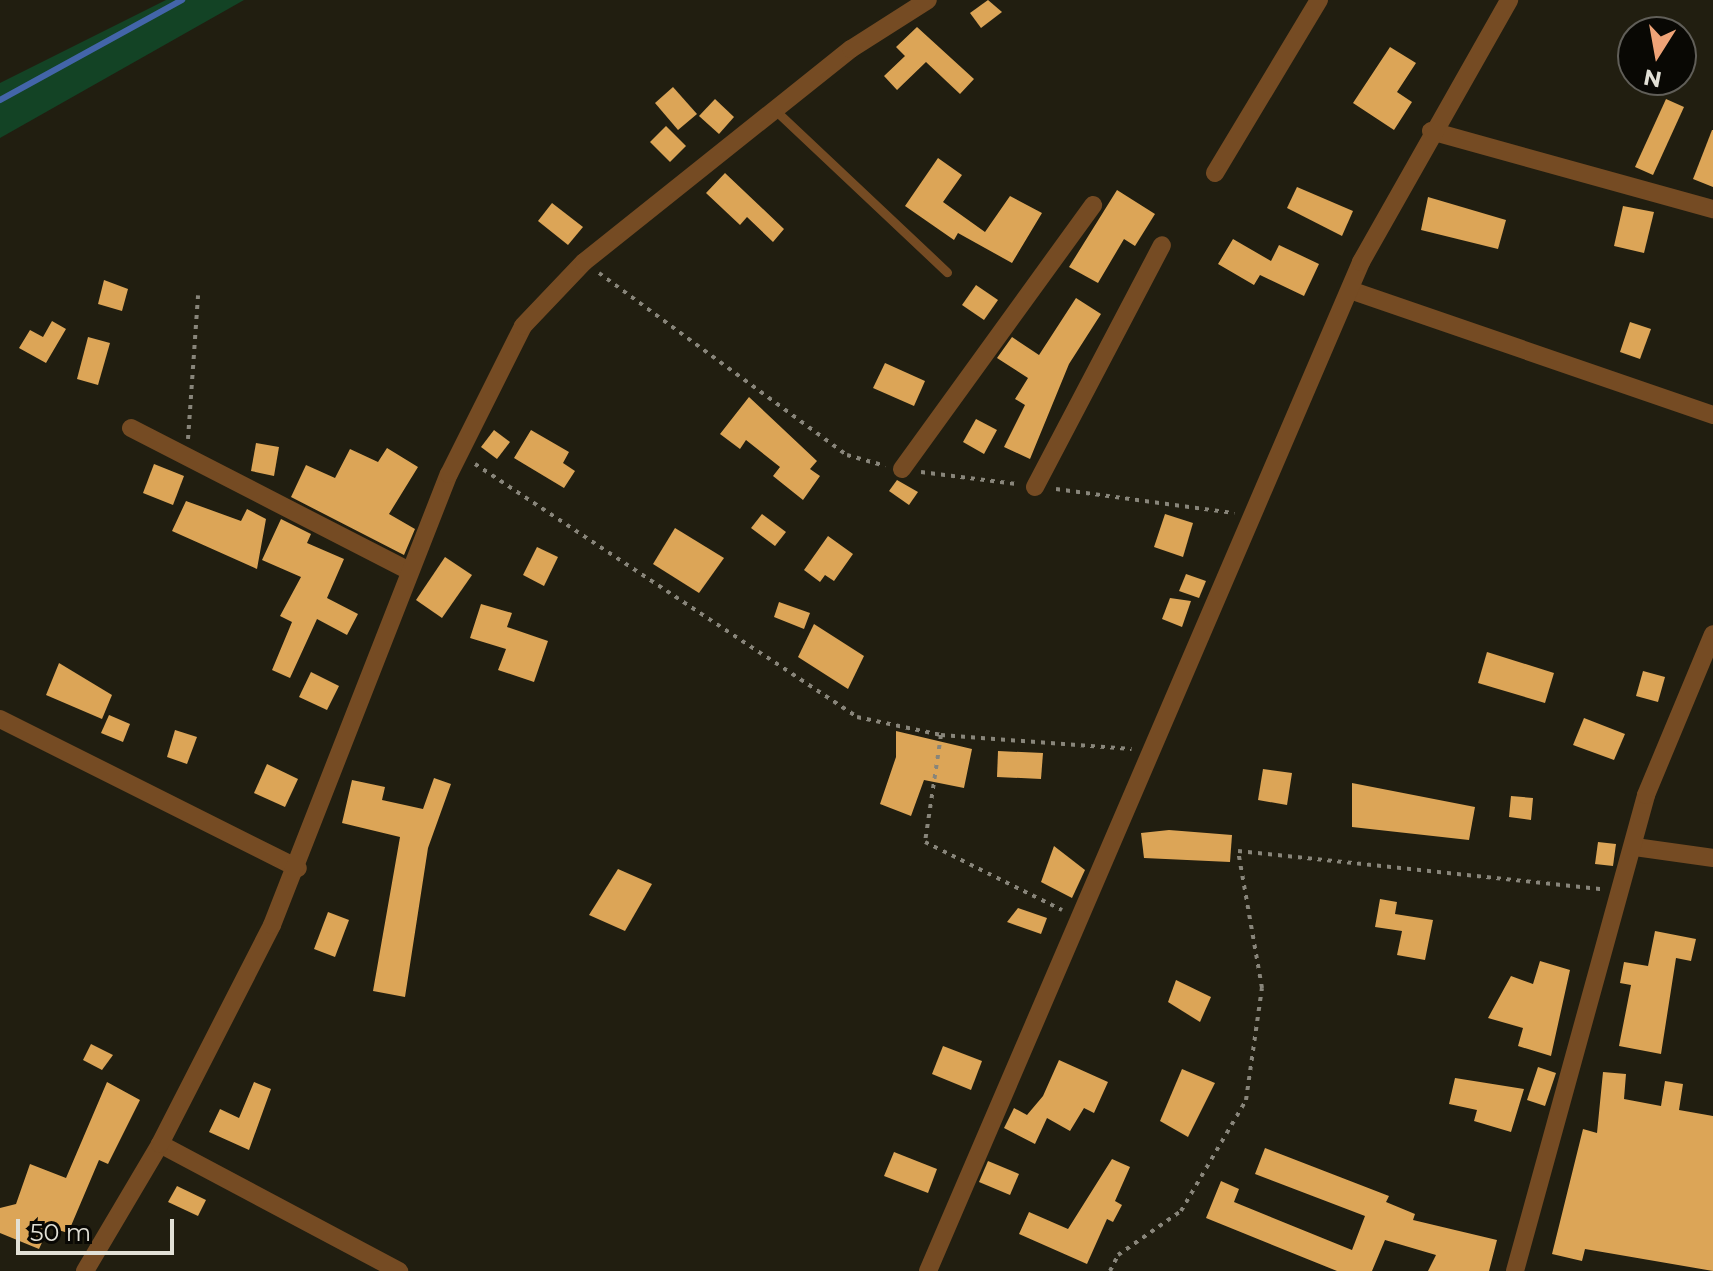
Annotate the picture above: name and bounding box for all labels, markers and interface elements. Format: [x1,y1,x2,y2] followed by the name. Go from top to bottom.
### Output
[1617,16,1697,96] north arrow
[1641,63,1664,93] text: N
[20,1203,178,1253] scale bar
[30,1218,91,1247] text: 50 m

